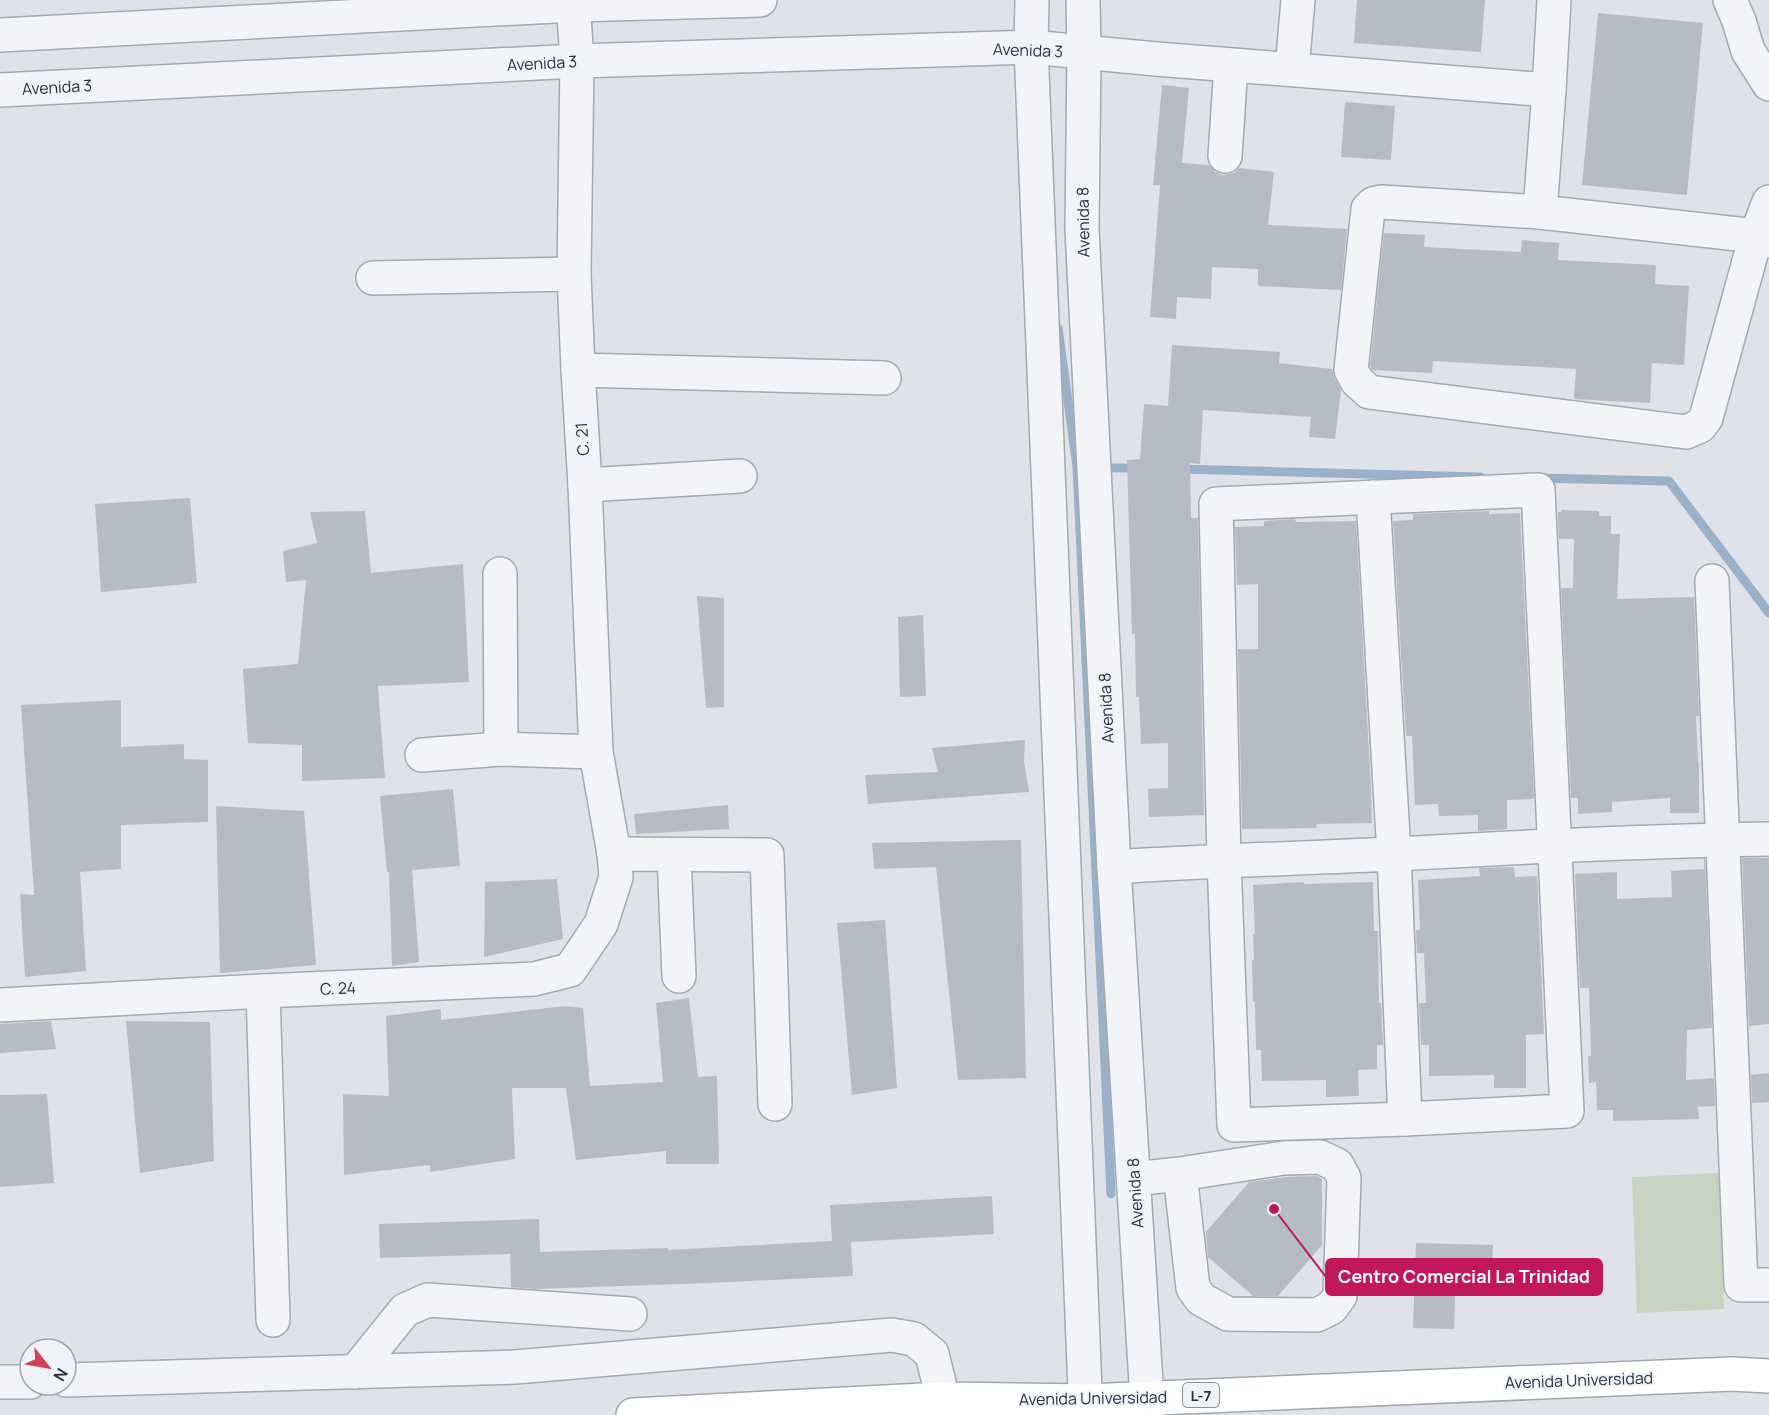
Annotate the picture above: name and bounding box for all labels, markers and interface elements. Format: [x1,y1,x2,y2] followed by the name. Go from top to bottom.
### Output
[993,38,1063,62] street label: Avenida 3
[506,50,578,76] street label: Avenida 3
[21,74,93,100] street label: Avenida 3
[1071,187,1095,257] street label: Avenida 8
[570,422,594,456] street label: C. 21
[1093,672,1119,744] street label: Avenida 8
[320,976,356,1000] street label: C. 24
[1122,1157,1148,1229] street label: Avenida 8
[1326,1259,1602,1295] callout: Centro Comercial La Trinidad
[1338,1264,1590,1288] text: Centro Comercial La Trinidad
[18,1337,78,1397] north arrow
[48,1364,73,1385] text: N
[1505,1366,1653,1394] street label: Avenida Universidad
[1183,1383,1219,1407] road number: L-7
[1019,1386,1167,1410] street label: Avenida Universidad

